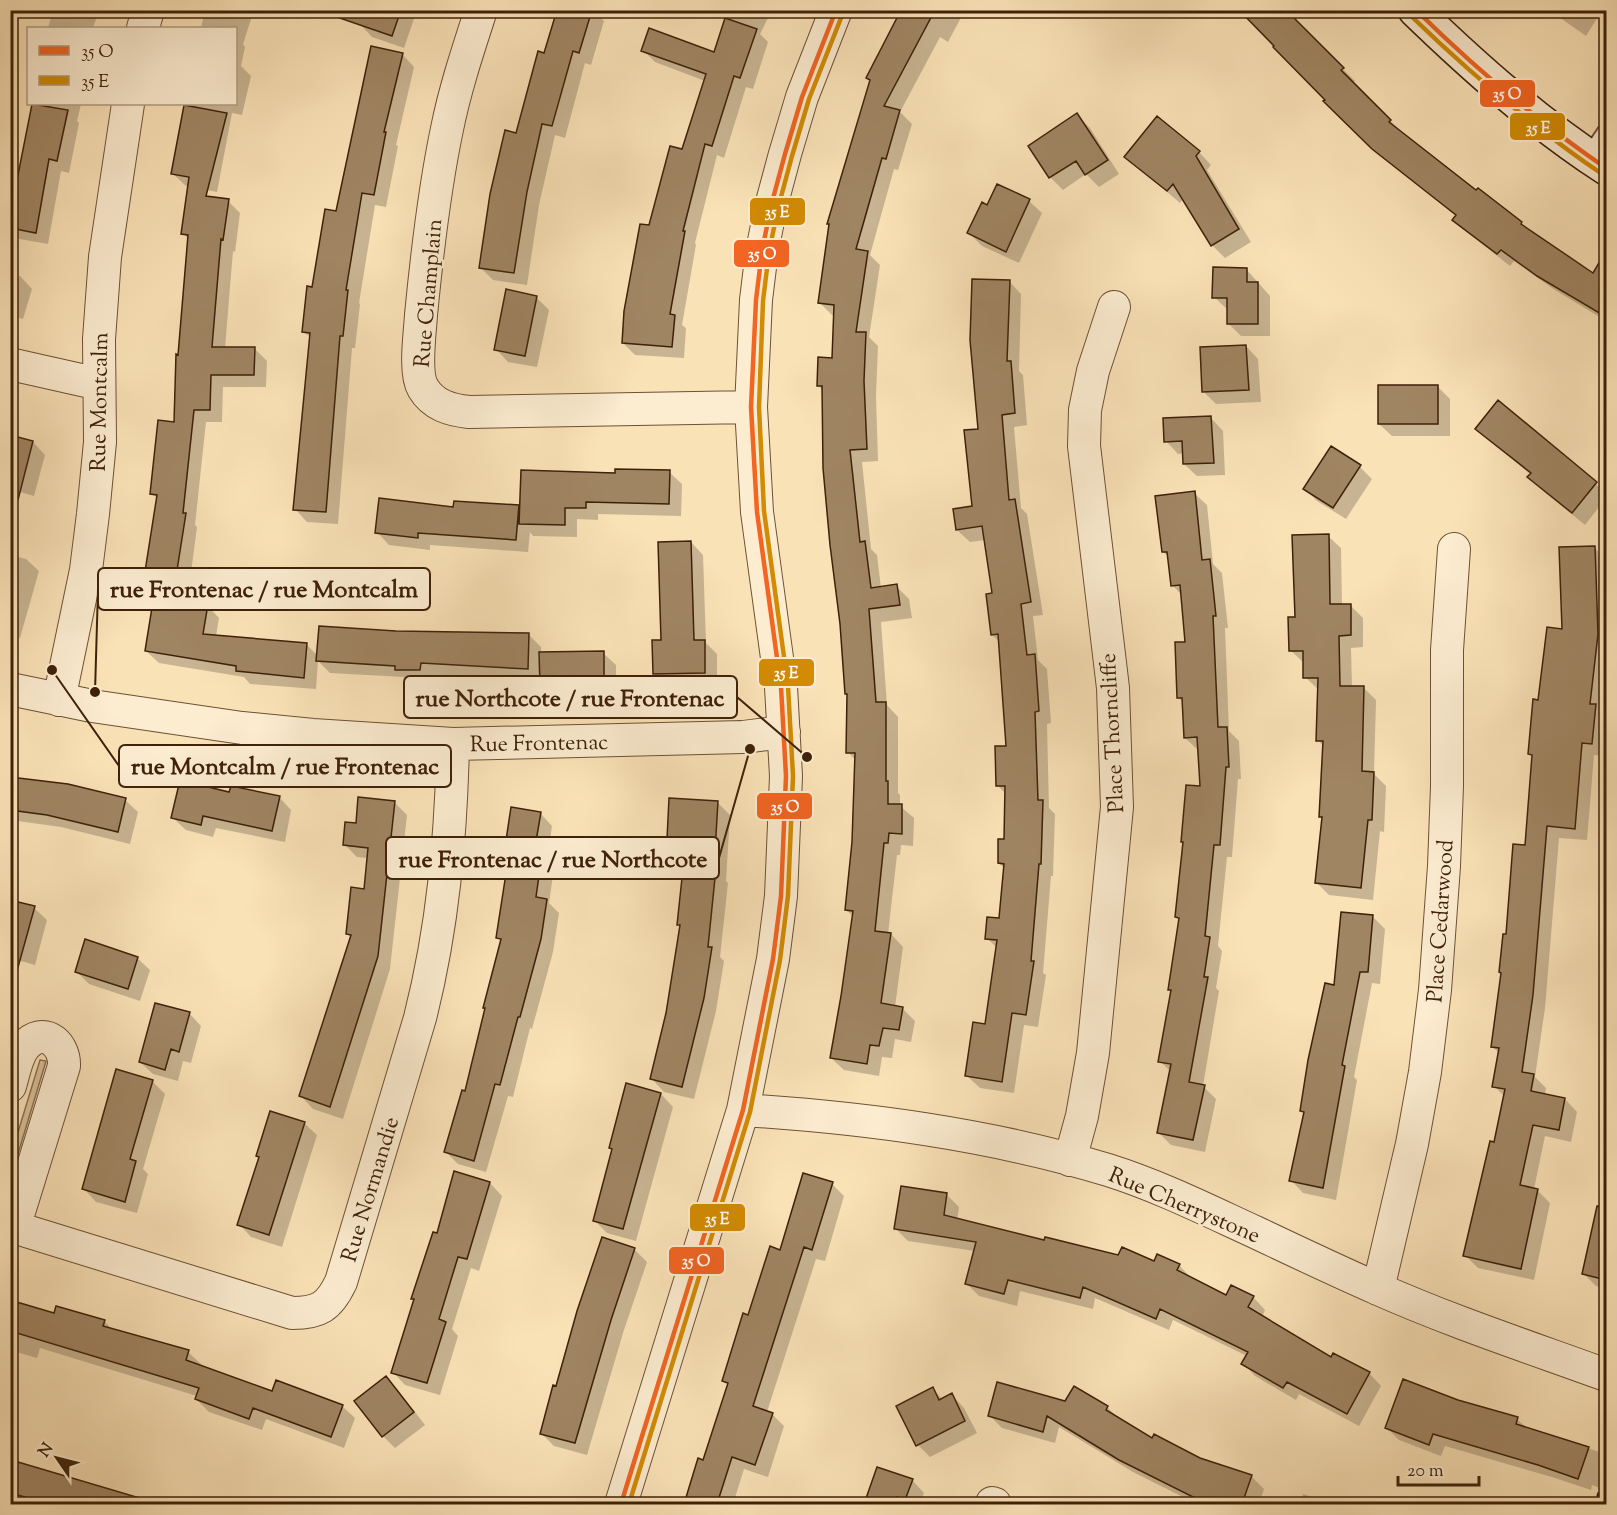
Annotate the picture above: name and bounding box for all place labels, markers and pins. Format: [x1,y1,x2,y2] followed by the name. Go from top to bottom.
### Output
[98,568,430,610] callout: rue Frontenac / rue Montcalm
[404,676,737,718] callout: rue Northcote / rue Frontenac
[119,745,451,787] callout: rue Montcalm / rue Frontenac
[386,837,719,879] callout: rue Frontenac / rue Northcote

